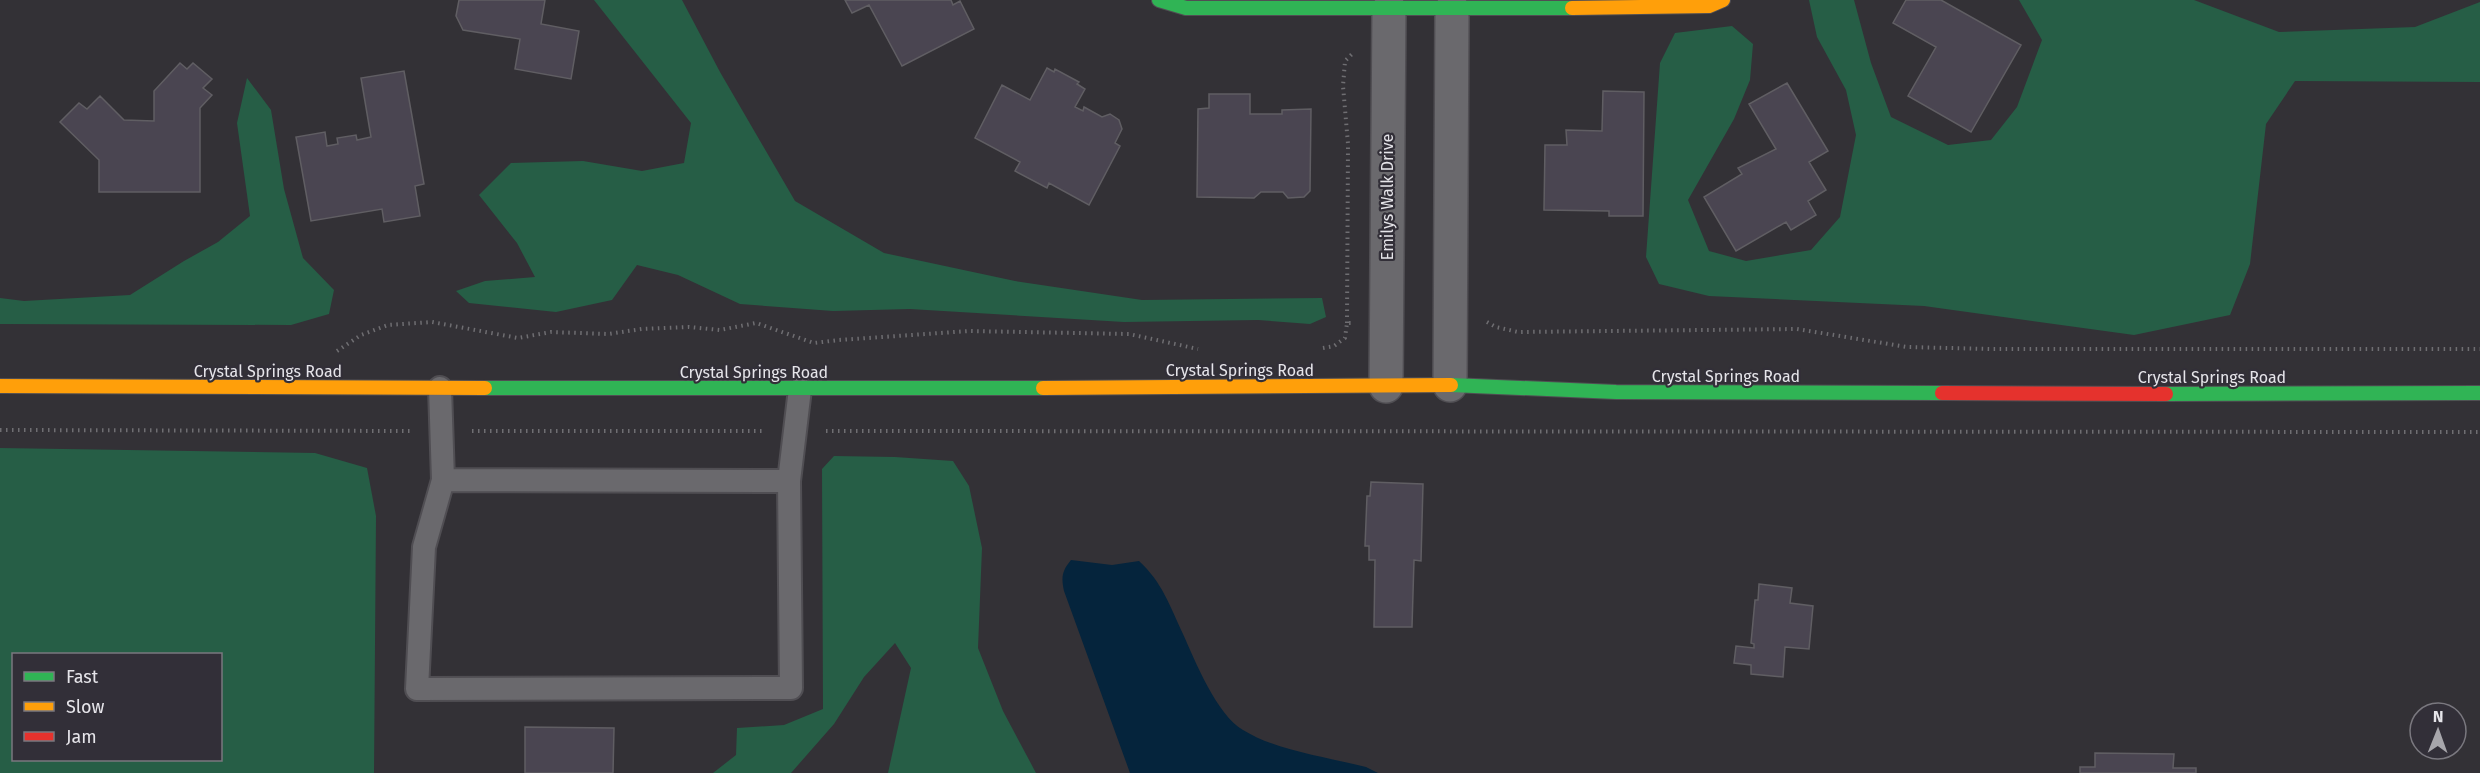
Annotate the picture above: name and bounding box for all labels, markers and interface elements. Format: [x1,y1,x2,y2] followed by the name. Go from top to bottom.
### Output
[1378,134,1397,260] street label: Emilys Walk Drive
[1166,361,1314,380] street label: Crystal Springs Road
[194,362,342,381] street label: Crystal Springs Road
[680,363,828,382] street label: Crystal Springs Road
[1652,367,1800,386] street label: Crystal Springs Road
[2138,368,2286,387] street label: Crystal Springs Road
[12,653,222,761] legend
[66,666,99,688] text: Fast
[66,696,105,718] text: Slow
[2408,701,2468,761] north arrow
[2433,707,2444,726] text: N
[66,726,97,748] text: Jam

